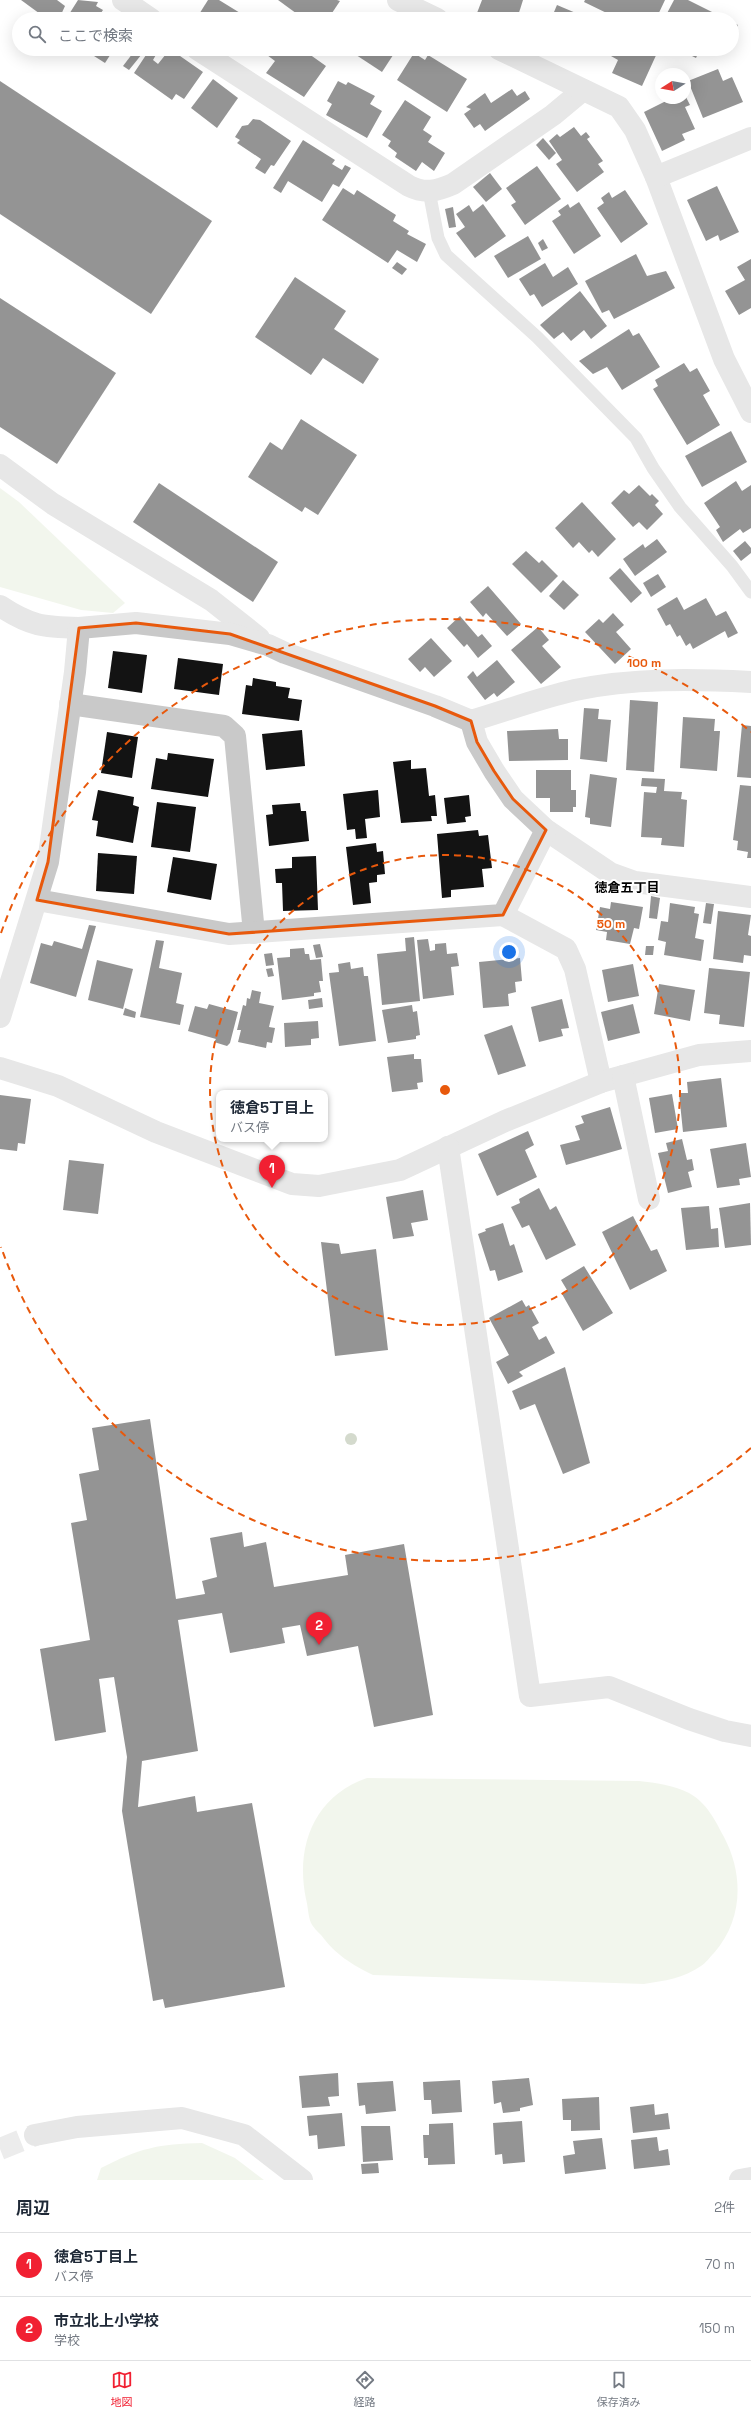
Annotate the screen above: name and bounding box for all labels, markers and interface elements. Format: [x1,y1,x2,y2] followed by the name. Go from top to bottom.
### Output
[12,12,739,56] search box
[26,23,48,45] icon: search
[58,26,133,45] text: ここで検索
[655,68,691,104] north arrow
[627,655,661,671] text: 100 m
[594,879,660,896] district label: 徳倉五丁目
[597,916,625,932] text: 50 m
[499,942,519,962] your location
[438,1083,452,1097] centre of rings
[216,1090,328,1142] popup
[230,1098,314,1117] text: 徳倉5丁目上
[230,1119,269,1136] text: バス停
[259,1155,285,1188] pin: 1
[306,1612,332,1645] pin: 2
[16,2197,50,2219] text: 周辺
[714,2199,735,2216] text: 2件
[54,2247,138,2266] text: 徳倉5丁目上
[26,2256,32,2273] text: 1
[705,2256,735,2273] text: 70 m
[54,2268,93,2285] text: バス停
[54,2311,159,2330] text: 市立北上小学校
[25,2320,33,2337] text: 2
[699,2320,735,2337] text: 150 m
[54,2332,80,2349] text: 学校
[111,2369,133,2409] tab: 地図
[354,2369,376,2409] tab: 経路
[597,2369,641,2409] tab: 保存済み

